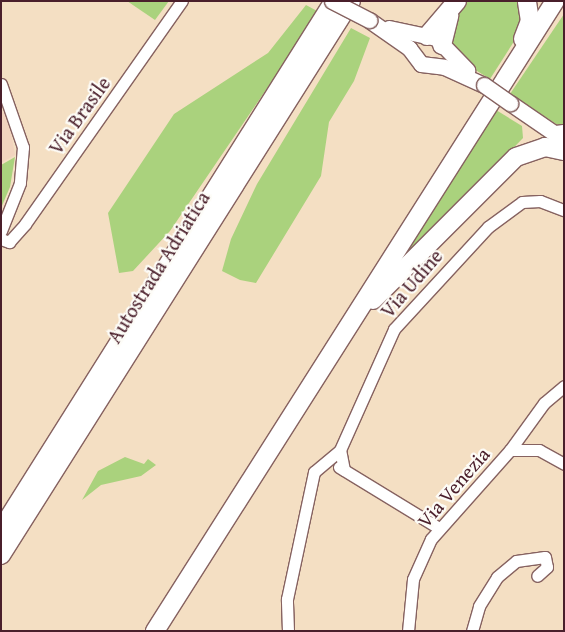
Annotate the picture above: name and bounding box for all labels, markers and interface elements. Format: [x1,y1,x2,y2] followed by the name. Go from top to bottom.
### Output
[43,72,115,158] street label: Via Brasile
[102,187,214,347] street label: Autostrada Adriatica
[375,244,447,322] street label: Via Udine
[412,442,494,532] street label: Via Venezia

